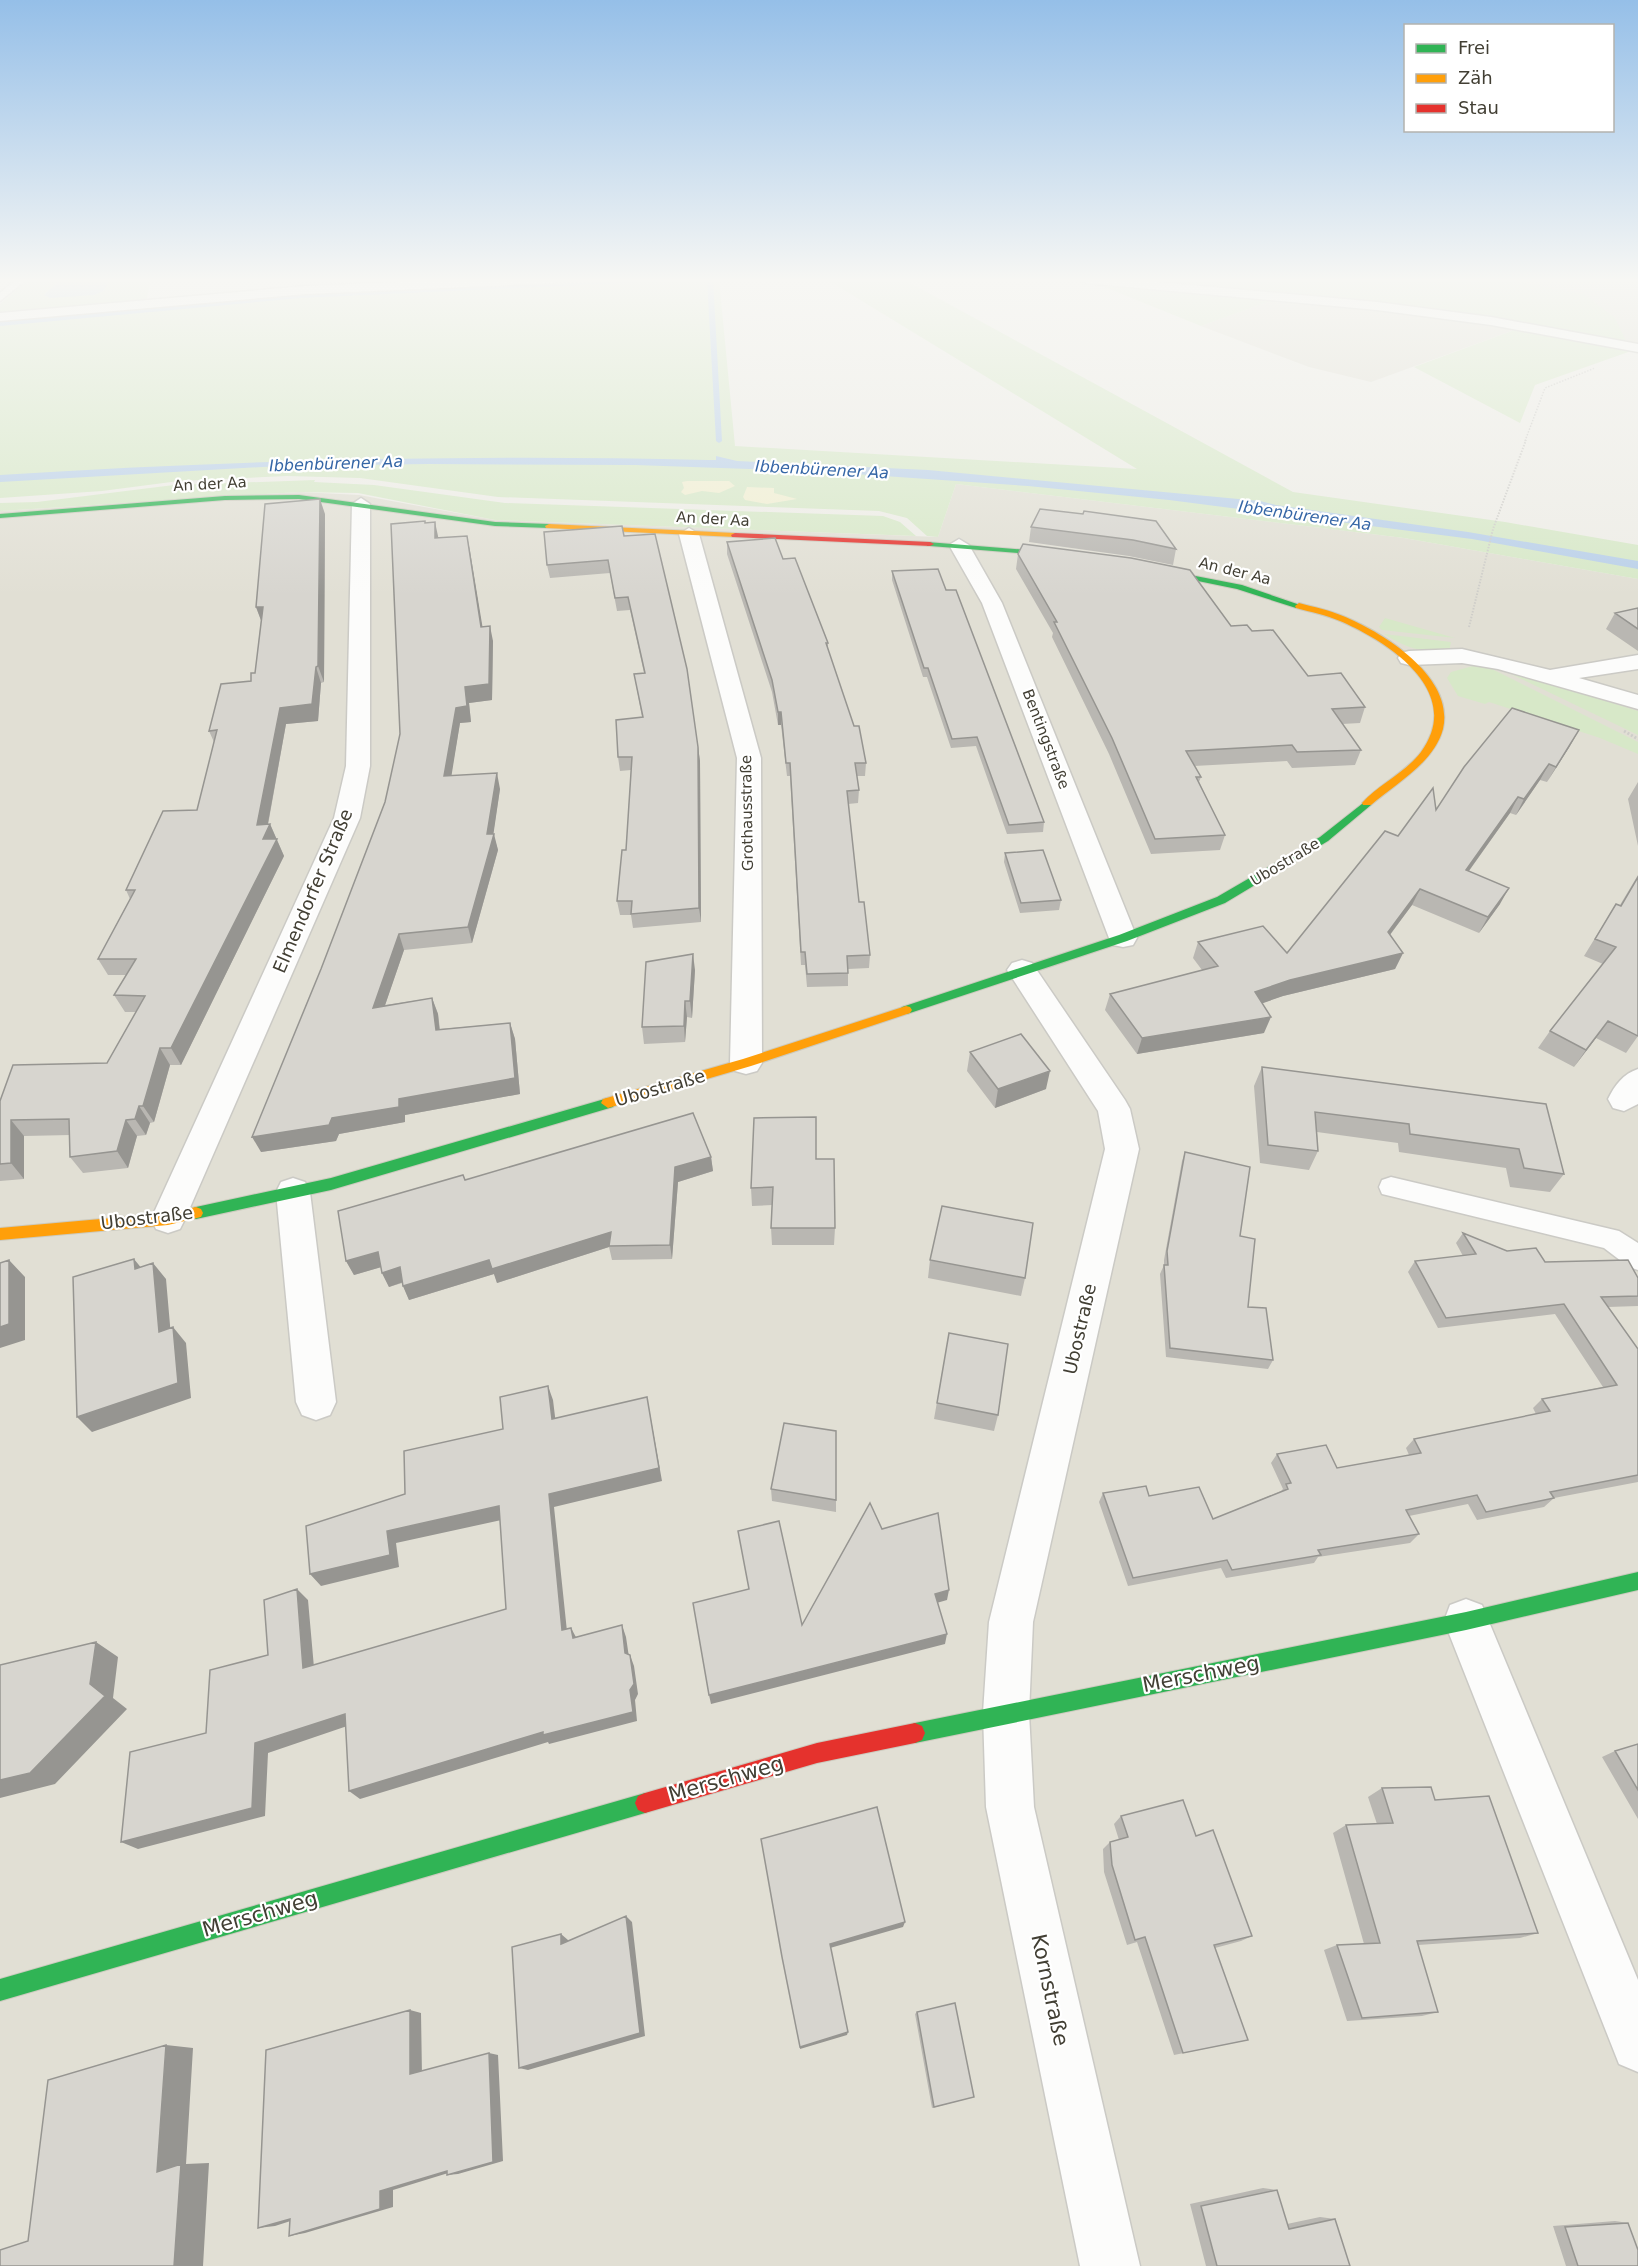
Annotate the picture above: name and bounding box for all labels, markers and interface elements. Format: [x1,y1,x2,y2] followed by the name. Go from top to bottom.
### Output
[1404,24,1614,132] legend
[1458,37,1490,58] text: Frei
[1458,67,1493,88] text: Zäh
[1458,97,1499,118] text: Stau
[269,452,403,475] water label: Ibbenbürener Aa
[754,457,889,482] water label: Ibbenbürener Aa
[173,473,247,495] street label: An der Aa
[1237,497,1373,534] water label: Ibbenbürener Aa
[676,508,750,530] street label: An der Aa
[1197,553,1273,589] street label: An der Aa
[1019,686,1073,792] street label: Bentingstraße
[737,755,757,871] street label: Grothausstraße
[268,806,357,976] street label: Elmendorfer Straße
[1247,834,1323,890] street label: Ubostraße
[612,1065,707,1110] street label: Ubostraße
[100,1201,194,1234] street label: Ubostraße
[1059,1281,1100,1377] street label: Ubostraße
[1140,1651,1262,1697] street label: Merschweg
[666,1751,786,1807] street label: Merschweg
[200,1886,320,1942] street label: Merschweg
[1026,1932,1074,2048] street label: Kornstraße

